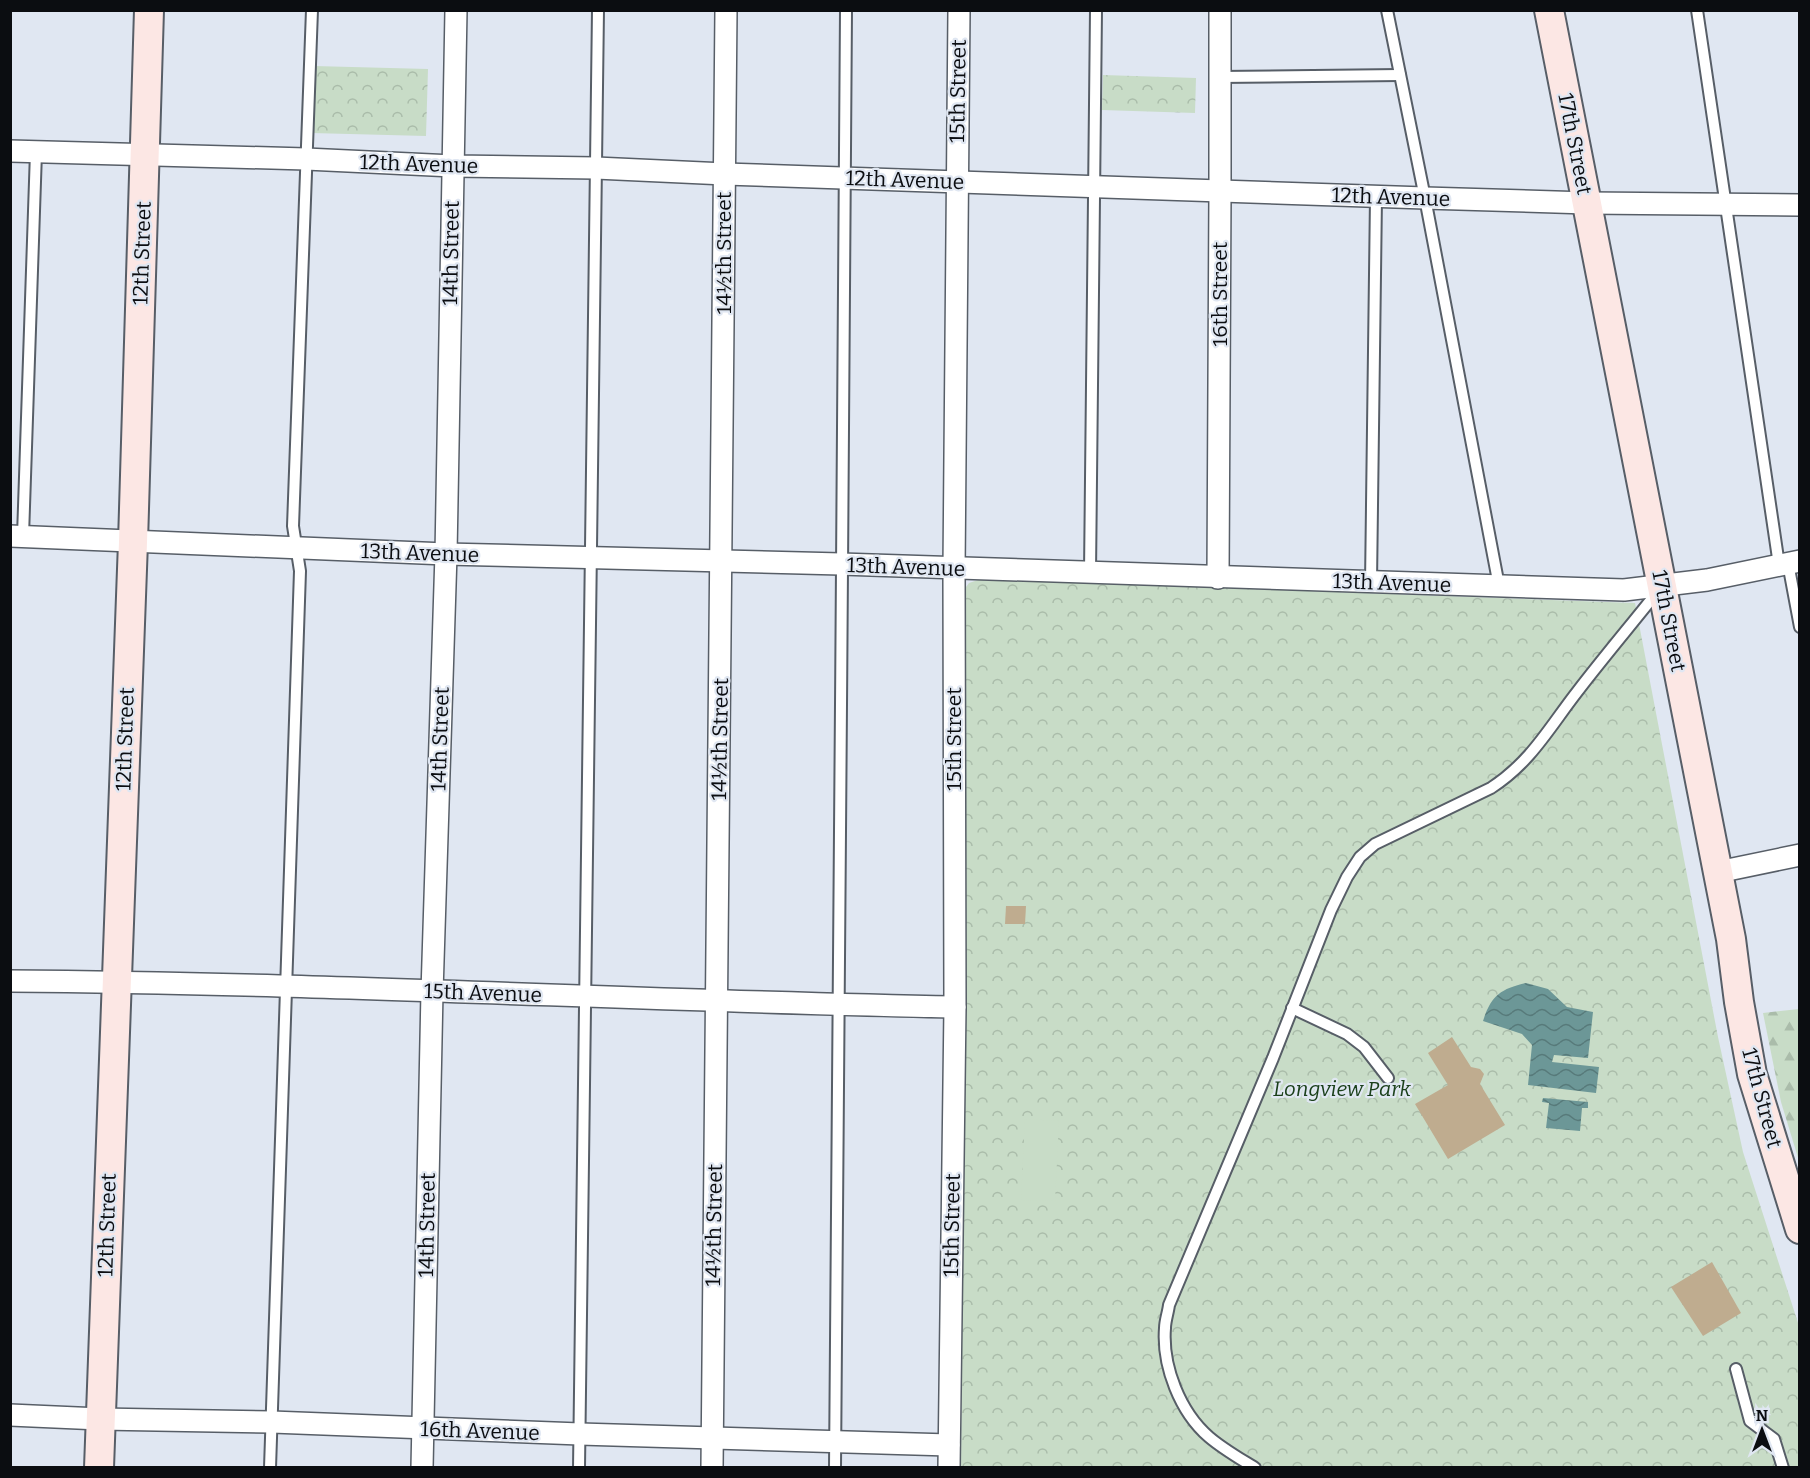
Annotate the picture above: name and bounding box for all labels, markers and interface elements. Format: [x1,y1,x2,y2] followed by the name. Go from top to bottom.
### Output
[944,39,972,143] street label: 15th Street
[1552,91,1598,197] street label: 17th Street
[359,149,479,179] street label: 12th Avenue
[845,165,965,195] street label: 12th Avenue
[1331,182,1451,212] street label: 12th Avenue
[711,191,737,314] street label: 14½th Street
[127,200,157,305] street label: 12th Street
[437,200,465,306] street label: 14th Street
[1207,241,1233,346] street label: 16th Street
[360,538,480,568] street label: 13th Avenue
[846,552,966,582] street label: 13th Avenue
[1332,568,1452,598] street label: 13th Avenue
[1646,568,1692,674] street label: 17th Street
[706,677,734,801] street label: 14½th Street
[110,686,140,791] street label: 12th Street
[425,686,455,792] street label: 14th Street
[941,687,967,791] street label: 15th Street
[423,978,543,1008] street label: 15th Avenue
[1736,1045,1788,1151] street label: 17th Street
[1273,1076,1411,1102] park label: Longview Park
[700,1163,728,1287] street label: 14½th Street
[92,1172,122,1277] street label: 12th Street
[413,1172,441,1278] street label: 14th Street
[938,1173,966,1277] street label: 15th Street
[1732,1400,1792,1460] north arrow
[1756,1406,1768,1425] text: N
[420,1416,540,1446] street label: 16th Avenue

